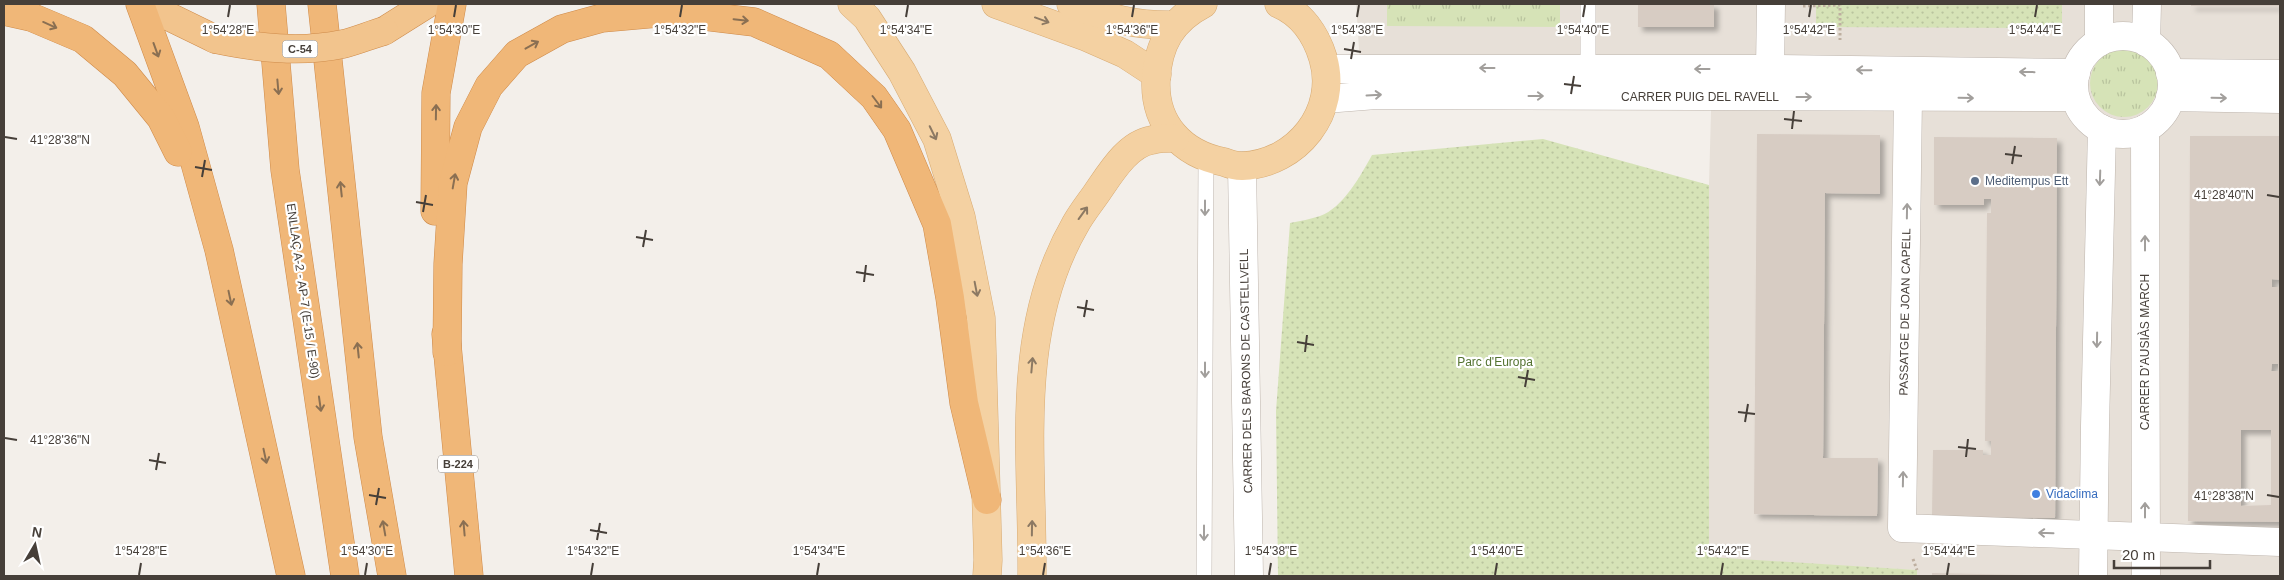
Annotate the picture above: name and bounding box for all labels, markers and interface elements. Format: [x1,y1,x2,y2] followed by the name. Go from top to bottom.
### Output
[733,15,749,25] one-way arrow
[1033,16,1049,25] one-way arrow
[42,21,57,31] one-way arrow
[202,23,254,37] text: 1°54'28"E
[428,23,480,37] text: 1°54'30"E
[654,23,706,37] text: 1°54'32"E
[880,23,932,37] text: 1°54'34"E
[1106,23,1158,37] text: 1°54'36"E
[1331,23,1383,37] text: 1°54'38"E
[1557,23,1609,37] text: 1°54'40"E
[1783,23,1835,37] text: 1°54'42"E
[2009,23,2061,37] text: 1°54'44"E
[525,40,539,50] one-way arrow
[152,41,161,57] one-way arrow
[282,41,318,58] road number: C-54
[1479,63,1496,73] one-way arrow
[1694,64,1710,74] one-way arrow
[1857,65,1873,75] one-way arrow
[2019,68,2035,77] one-way arrow
[273,79,283,95] one-way arrow
[1621,90,1779,104] street label: CARRER PUIG DEL RAVELL
[1366,91,1382,100] one-way arrow
[1528,91,1544,101] one-way arrow
[1796,92,1812,102] one-way arrow
[1958,93,1974,103] one-way arrow
[2210,93,2227,103] one-way arrow
[872,95,882,109] one-way arrow
[431,104,441,120] one-way arrow
[929,125,938,140] one-way arrow
[30,133,90,147] text: 41°28'38"N
[2096,169,2105,185] one-way arrow
[450,174,460,190] one-way arrow
[1985,174,2069,188] place label: Meditempus Ett
[1969,175,1981,187] marker: Meditempus Ett
[336,181,346,197] one-way arrow
[2194,188,2254,202] text: 41°28'40"N
[1200,199,1210,215] one-way arrow
[284,203,322,379] street label: ENLLAÇ A-2 - AP-7 (E-15 / E-90)
[1902,204,1912,220] one-way arrow
[1078,206,1088,220] one-way arrow
[1897,228,1913,396] street label: PASSATGE DE JOAN CAPELL
[2140,235,2150,251] one-way arrow
[1237,248,1255,493] street label: CARRER DELS BARONS DE CASTELLVELL
[2137,274,2152,430] street label: CARRER D'AUSIÀS MARCH
[971,281,981,297] one-way arrow
[225,289,235,305] one-way arrow
[2092,332,2101,348] one-way arrow
[353,342,363,358] one-way arrow
[1457,355,1533,369] park label: Parc d'Europa
[1027,357,1037,373] one-way arrow
[1200,362,1210,378] one-way arrow
[315,396,325,412] one-way arrow
[30,433,90,447] text: 41°28'36"N
[261,448,270,464] one-way arrow
[438,456,478,472] road number: B-224
[1898,471,1908,488] one-way arrow
[2046,487,2098,501] place label: Vidaclima
[2030,488,2042,500] marker: Vidaclima
[2194,489,2254,503] text: 41°28'38"N
[2140,502,2150,518] one-way arrow
[10,520,60,570] north arrow
[459,520,468,536] one-way arrow
[1027,520,1037,536] one-way arrow
[378,521,388,537] one-way arrow
[31,523,43,541] text: N
[1199,524,1209,540] one-way arrow
[2038,529,2054,538] one-way arrow
[2114,538,2210,570] scale bar
[115,544,167,558] text: 1°54'28"E
[341,544,393,558] text: 1°54'30"E
[567,544,619,558] text: 1°54'32"E
[793,544,845,558] text: 1°54'34"E
[1019,544,1071,558] text: 1°54'36"E
[1245,544,1297,558] text: 1°54'38"E
[1471,544,1523,558] text: 1°54'40"E
[1697,544,1749,558] text: 1°54'42"E
[1923,544,1975,558] text: 1°54'44"E
[2122,546,2155,563] text: 20 m

